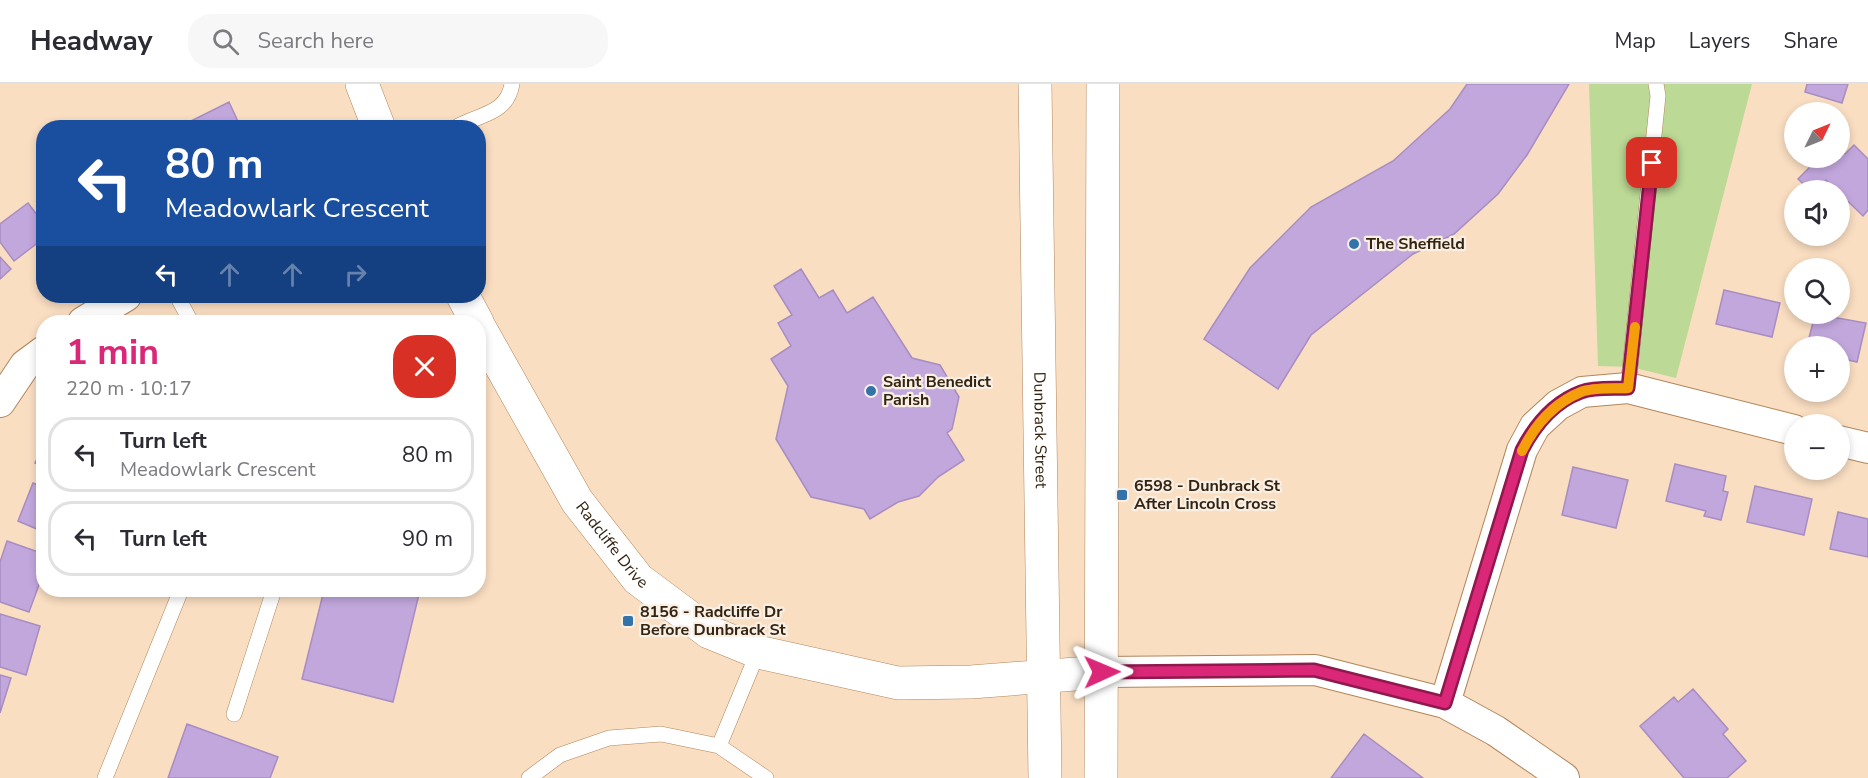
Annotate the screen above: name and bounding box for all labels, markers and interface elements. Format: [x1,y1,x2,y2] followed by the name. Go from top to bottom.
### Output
[188,14,608,68] search box
[30,22,152,60] text: Headway
[209,25,242,58] icon: search
[257,26,374,56] text: Search here
[1614,27,1656,55] text: Map
[1689,27,1750,55] text: Layers
[1783,27,1838,55] text: Share
[1784,102,1850,168] north arrow
[1784,102,1850,480] map controls
[165,136,264,193] text: 80 m
[1626,137,1677,188] pin
[66,144,144,222] icon: left
[1635,146,1668,179] icon: arrive
[1784,180,1850,246] button: sound
[165,190,429,227] text: Meadowlark Crescent
[1366,233,1465,255] place label: The Sheffield
[1347,237,1361,251] marker: The Sheffield
[150,258,183,291] icon: left
[213,258,246,291] icon: ahead
[276,258,309,291] icon: ahead
[339,258,372,291] icon: right
[1784,258,1850,324] button: search
[66,328,159,377] text: 1 min
[393,335,456,398] button: close
[1784,336,1850,402] button: +
[883,371,992,411] place label: Saint Benedict Parish
[1028,371,1052,489] street label: Dunbrack Street
[66,375,192,402] text: 220 m · 10:17
[864,384,878,398] marker: Saint Benedict Parish
[1784,414,1850,480] button: −
[120,426,207,456] text: Turn left
[69,438,102,471] icon: left
[402,440,453,470] text: 80 m
[120,456,315,483] text: Meadowlark Crescent
[1134,475,1281,515] place label: 6598 - Dunbrack St After Lincoln Cross
[1115,488,1129,502] marker: 6598 - Dunbrack St After Lincoln Cross
[570,497,652,594] street label: Radcliffe Drive
[69,522,102,555] icon: left
[120,524,207,554] text: Turn left
[402,524,453,554] text: 90 m
[640,601,786,641] place label: 8156 - Radcliffe Dr Before Dunbrack St
[621,614,635,628] marker: 8156 - Radcliffe Dr Before Dunbrack St
[1070,640,1134,704] position arrow

